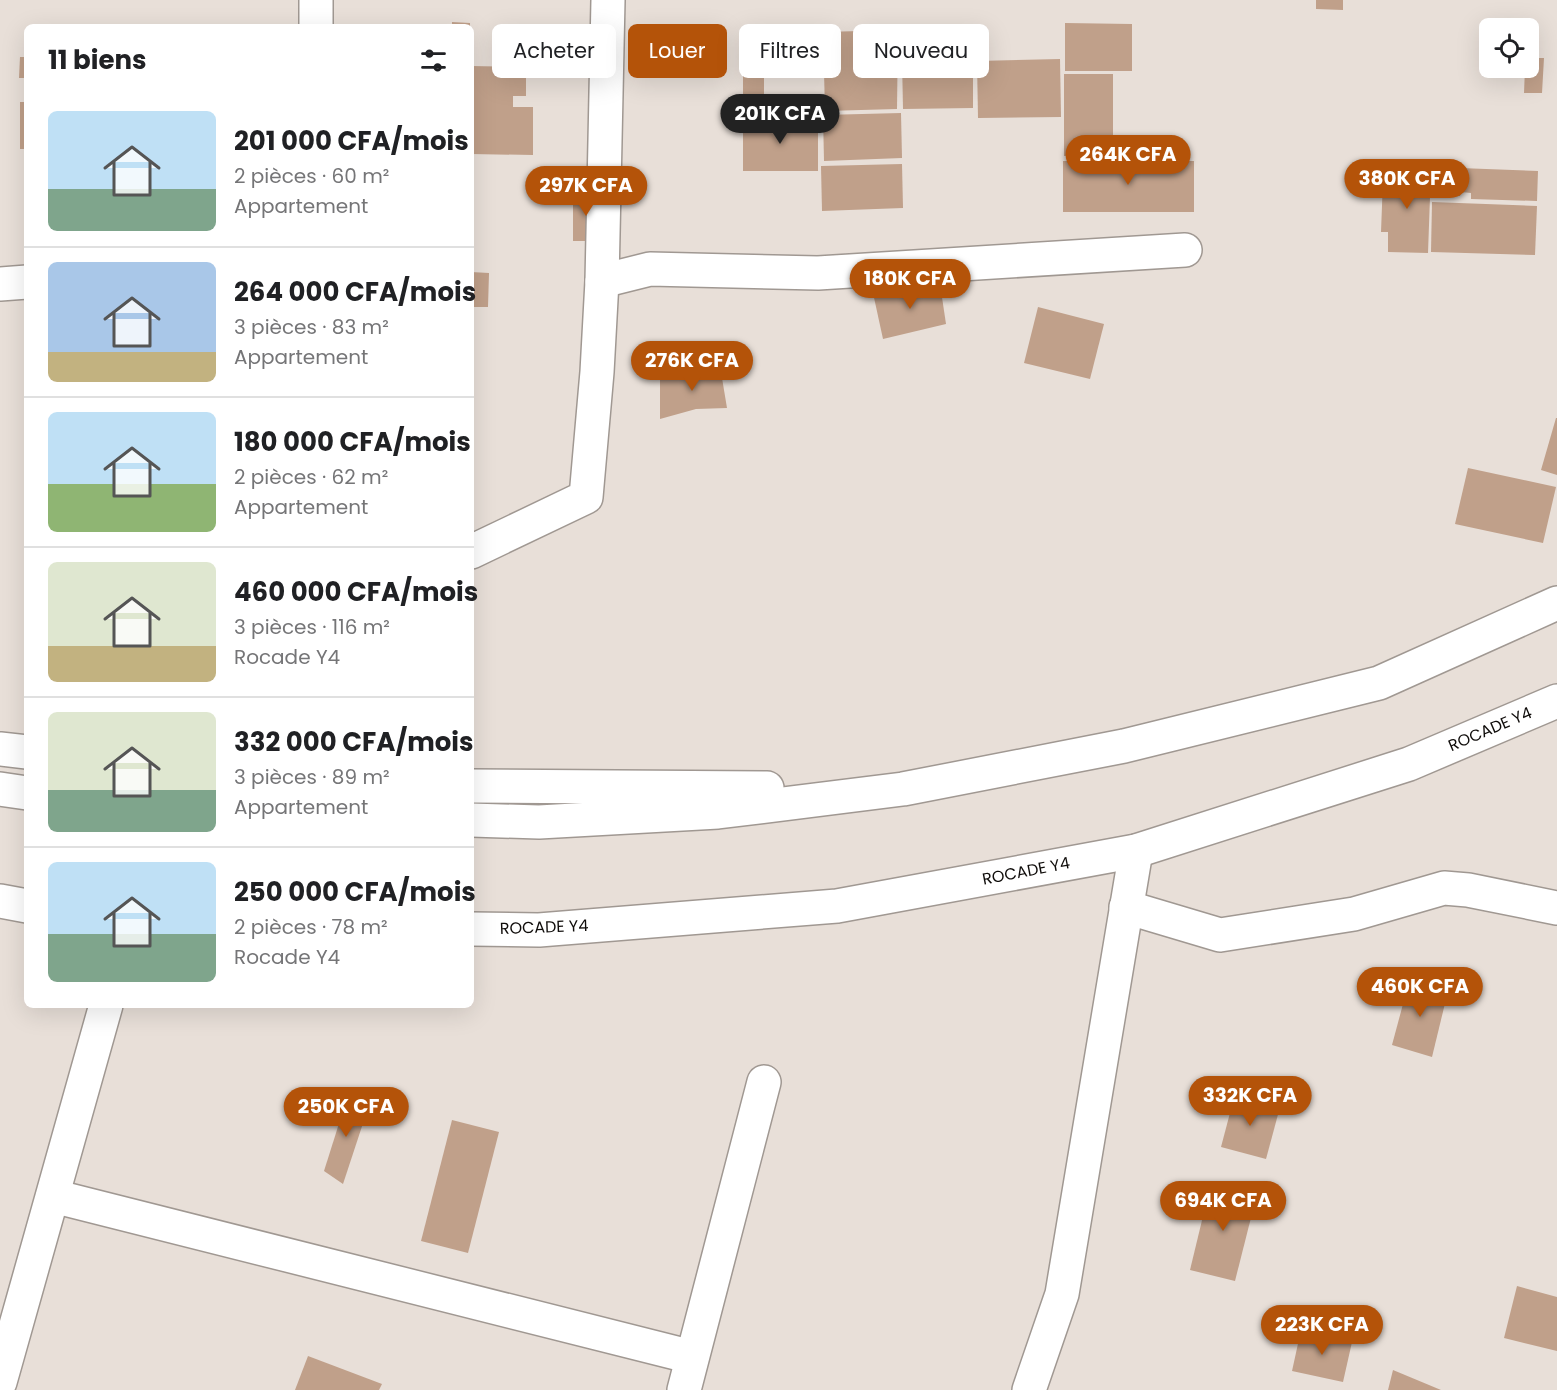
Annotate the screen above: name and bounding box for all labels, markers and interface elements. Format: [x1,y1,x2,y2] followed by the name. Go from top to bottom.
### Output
[1479,18,1539,78] map controls
[1479,18,1539,78] button: locate
[492,24,616,78] chip: Acheter
[628,24,727,78] chip: Louer
[739,24,841,78] chip: Filtres
[853,24,989,78] chip: Nouveau
[48,42,146,78] text: 11 biens
[417,44,450,77] icon: filters
[718,94,842,145] pin: 201K CFA
[734,99,826,127] text: 201K CFA
[234,123,469,159] text: 201 000 CFA/mois
[96,135,168,207] icon: home
[1066,135,1190,186] pin: 264K CFA
[1080,140,1176,168] text: 264K CFA
[1345,159,1469,210] pin: 380K CFA
[234,162,389,190] text: 2 pièces · 60 m²
[1358,164,1456,192] text: 380K CFA
[524,166,648,217] pin: 297K CFA
[539,171,633,199] text: 297K CFA
[234,192,368,220] text: Appartement
[848,259,972,310] pin: 180K CFA
[864,264,956,292] text: 180K CFA
[234,274,476,310] text: 264 000 CFA/mois
[96,286,168,358] icon: home
[234,313,389,341] text: 3 pièces · 83 m²
[630,341,754,392] pin: 276K CFA
[234,343,368,371] text: Appartement
[645,346,739,374] text: 276K CFA
[234,424,471,460] text: 180 000 CFA/mois
[96,436,168,508] icon: home
[234,463,388,491] text: 2 pièces · 62 m²
[234,493,368,521] text: Appartement
[234,574,478,610] text: 460 000 CFA/mois
[96,586,168,658] icon: home
[234,613,390,641] text: 3 pièces · 116 m²
[234,643,340,671] text: Rocade Y4
[1445,701,1535,757] street label: ROCADE Y4
[234,724,473,760] text: 332 000 CFA/mois
[96,736,168,808] icon: home
[234,763,390,791] text: 3 pièces · 89 m²
[234,793,368,821] text: Appartement
[980,851,1072,891] street label: ROCADE Y4
[234,874,476,910] text: 250 000 CFA/mois
[96,886,168,958] icon: home
[234,913,388,941] text: 2 pièces · 78 m²
[499,914,589,940] street label: ROCADE Y4
[234,943,340,971] text: Rocade Y4
[1358,967,1482,1018] pin: 460K CFA
[1371,972,1469,1000] text: 460K CFA
[1188,1076,1312,1127] pin: 332K CFA
[1203,1081,1297,1109] text: 332K CFA
[284,1087,408,1138] pin: 250K CFA
[298,1092,394,1120] text: 250K CFA
[1161,1181,1285,1232] pin: 694K CFA
[1174,1186,1272,1214] text: 694K CFA
[1260,1305,1384,1356] pin: 223K CFA
[1275,1310,1369,1338] text: 223K CFA

